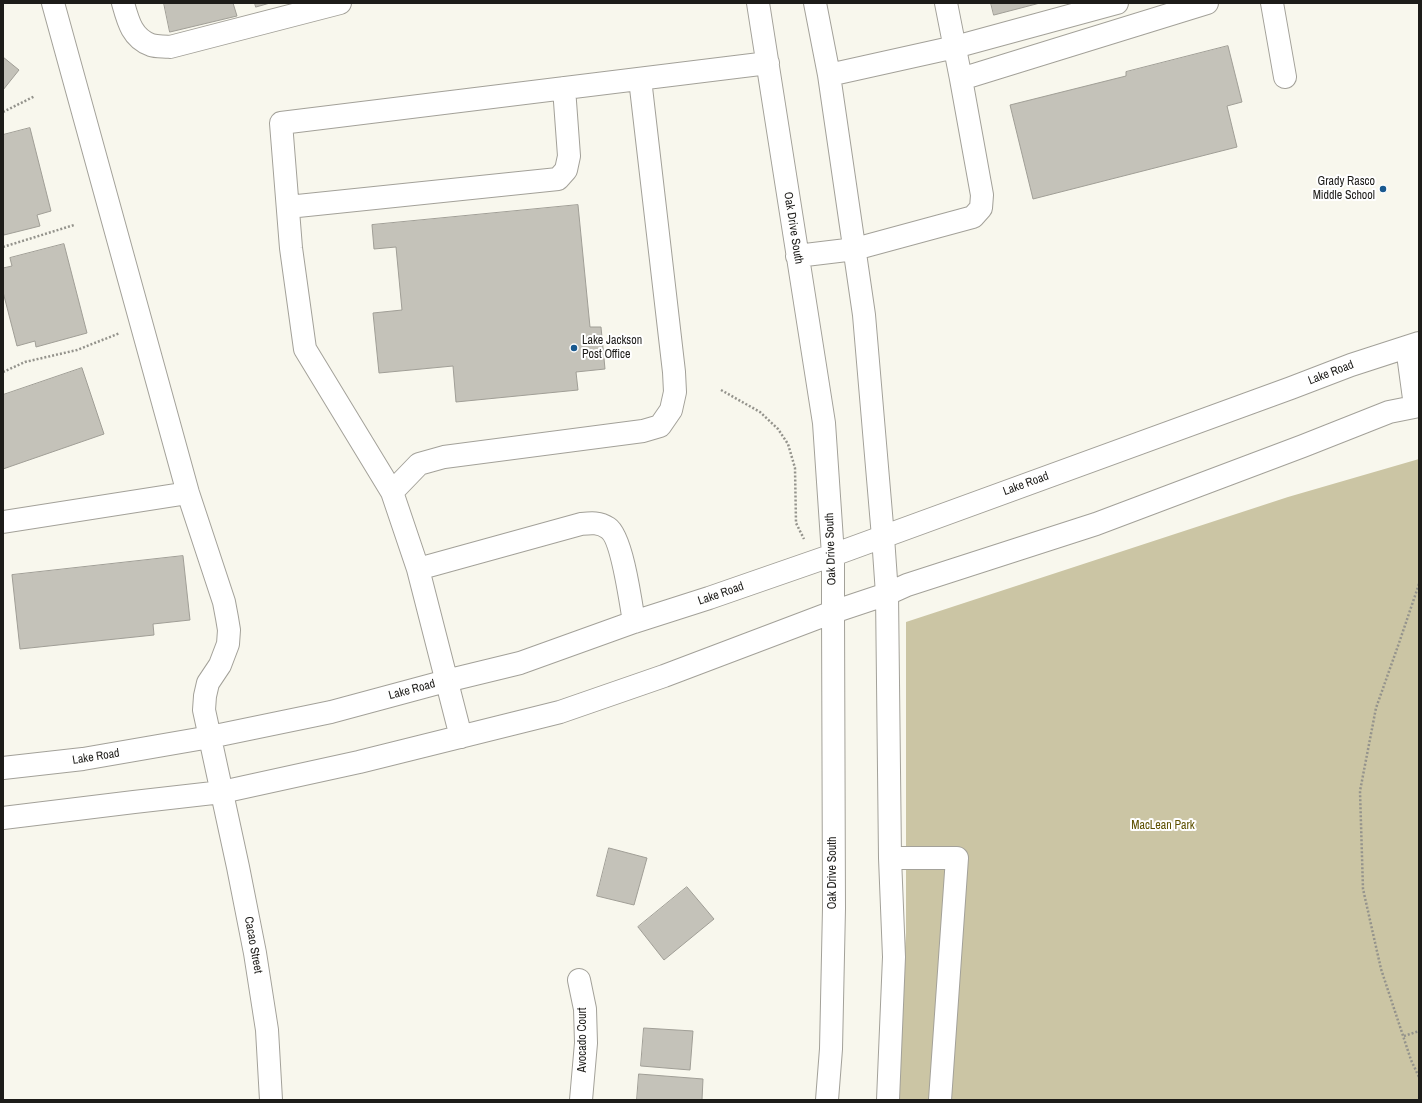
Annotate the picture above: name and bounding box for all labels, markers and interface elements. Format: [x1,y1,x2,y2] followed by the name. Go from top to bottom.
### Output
[1313,175,1375,203] place label: Grady Rasco Middle School
[1378,184,1388,194] marker: Grady Rasco Middle School
[780,191,806,265] street label: Oak Drive South
[582,334,642,362] place label: Lake Jackson Post Office
[569,343,579,353] marker: Lake Jackson Post Office
[1306,358,1356,388] street label: Lake Road
[1001,469,1051,499] street label: Lake Road
[823,512,839,586] street label: Oak Drive South
[696,579,746,609] street label: Lake Road
[387,677,437,703] street label: Lake Road
[71,746,121,768] street label: Lake Road
[1131,819,1195,833] park label: MacLean Park
[826,837,840,909] street label: Oak Drive South
[241,915,265,975] street label: Cacao Street
[576,1008,590,1072] street label: Avocado Court

